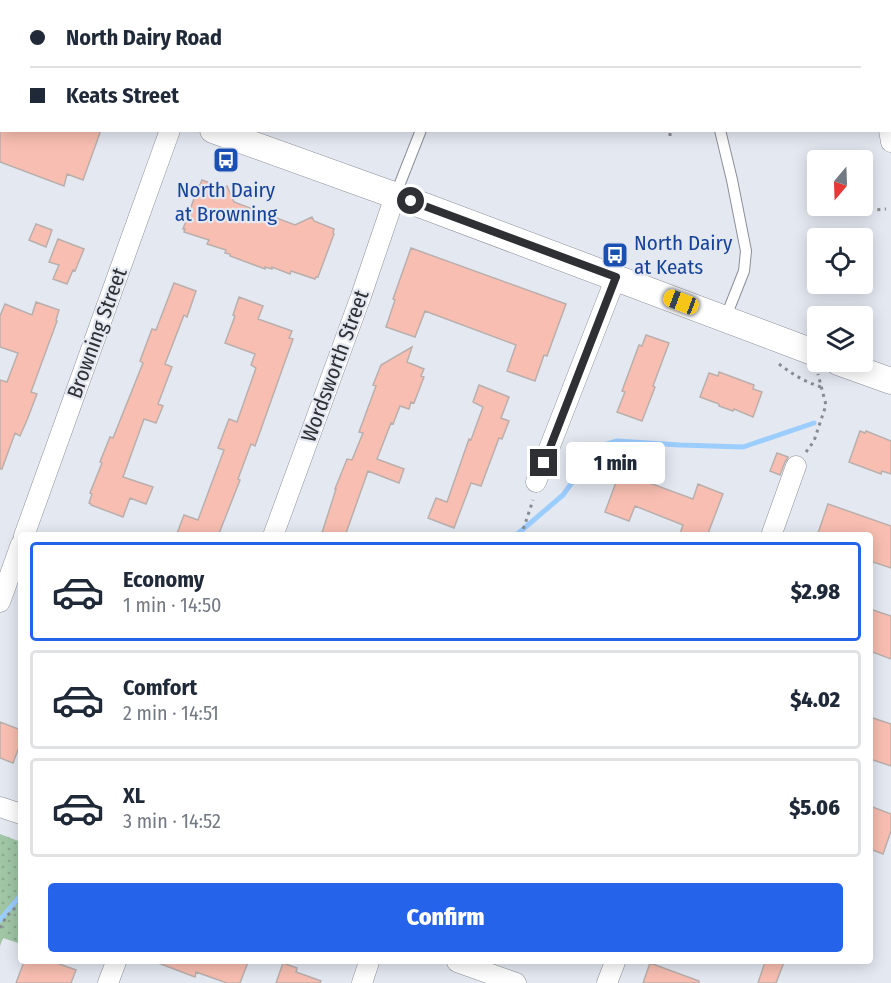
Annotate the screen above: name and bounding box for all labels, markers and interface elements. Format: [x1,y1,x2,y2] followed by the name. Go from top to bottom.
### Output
[66,24,222,51] text: North Dairy Road
[66,82,179,109] text: Keats Street
[211,145,241,175] bus stop icon: North Dairy at Browning
[807,150,873,216] north arrow
[807,150,873,372] map controls
[175,177,277,227] place label: North Dairy at Browning
[397,187,424,214] route start
[807,228,873,294] button: locate
[634,230,733,280] place label: North Dairy at Keats
[600,240,630,270] bus stop icon: North Dairy at Keats
[61,264,133,402] street label: Browning Street
[295,286,375,446] street label: Wordsworth Street
[661,287,701,317] car
[807,306,873,372] button: layers
[565,442,664,484] callout: 1 min
[530,449,557,476] route end
[594,451,637,475] text: 1 min
[51,565,105,619] icon: car
[123,566,204,593] text: Economy
[791,578,840,605] text: $2.98
[123,593,222,617] text: 1 min · 14:50
[51,673,105,727] icon: car
[123,674,197,701] text: Comfort
[790,686,840,713] text: $4.02
[123,701,219,725] text: 2 min · 14:51
[51,781,105,835] icon: car
[123,782,145,809] text: XL
[789,794,840,821] text: $5.06
[123,809,221,833] text: 3 min · 14:52
[48,883,843,952] button: Confirm

